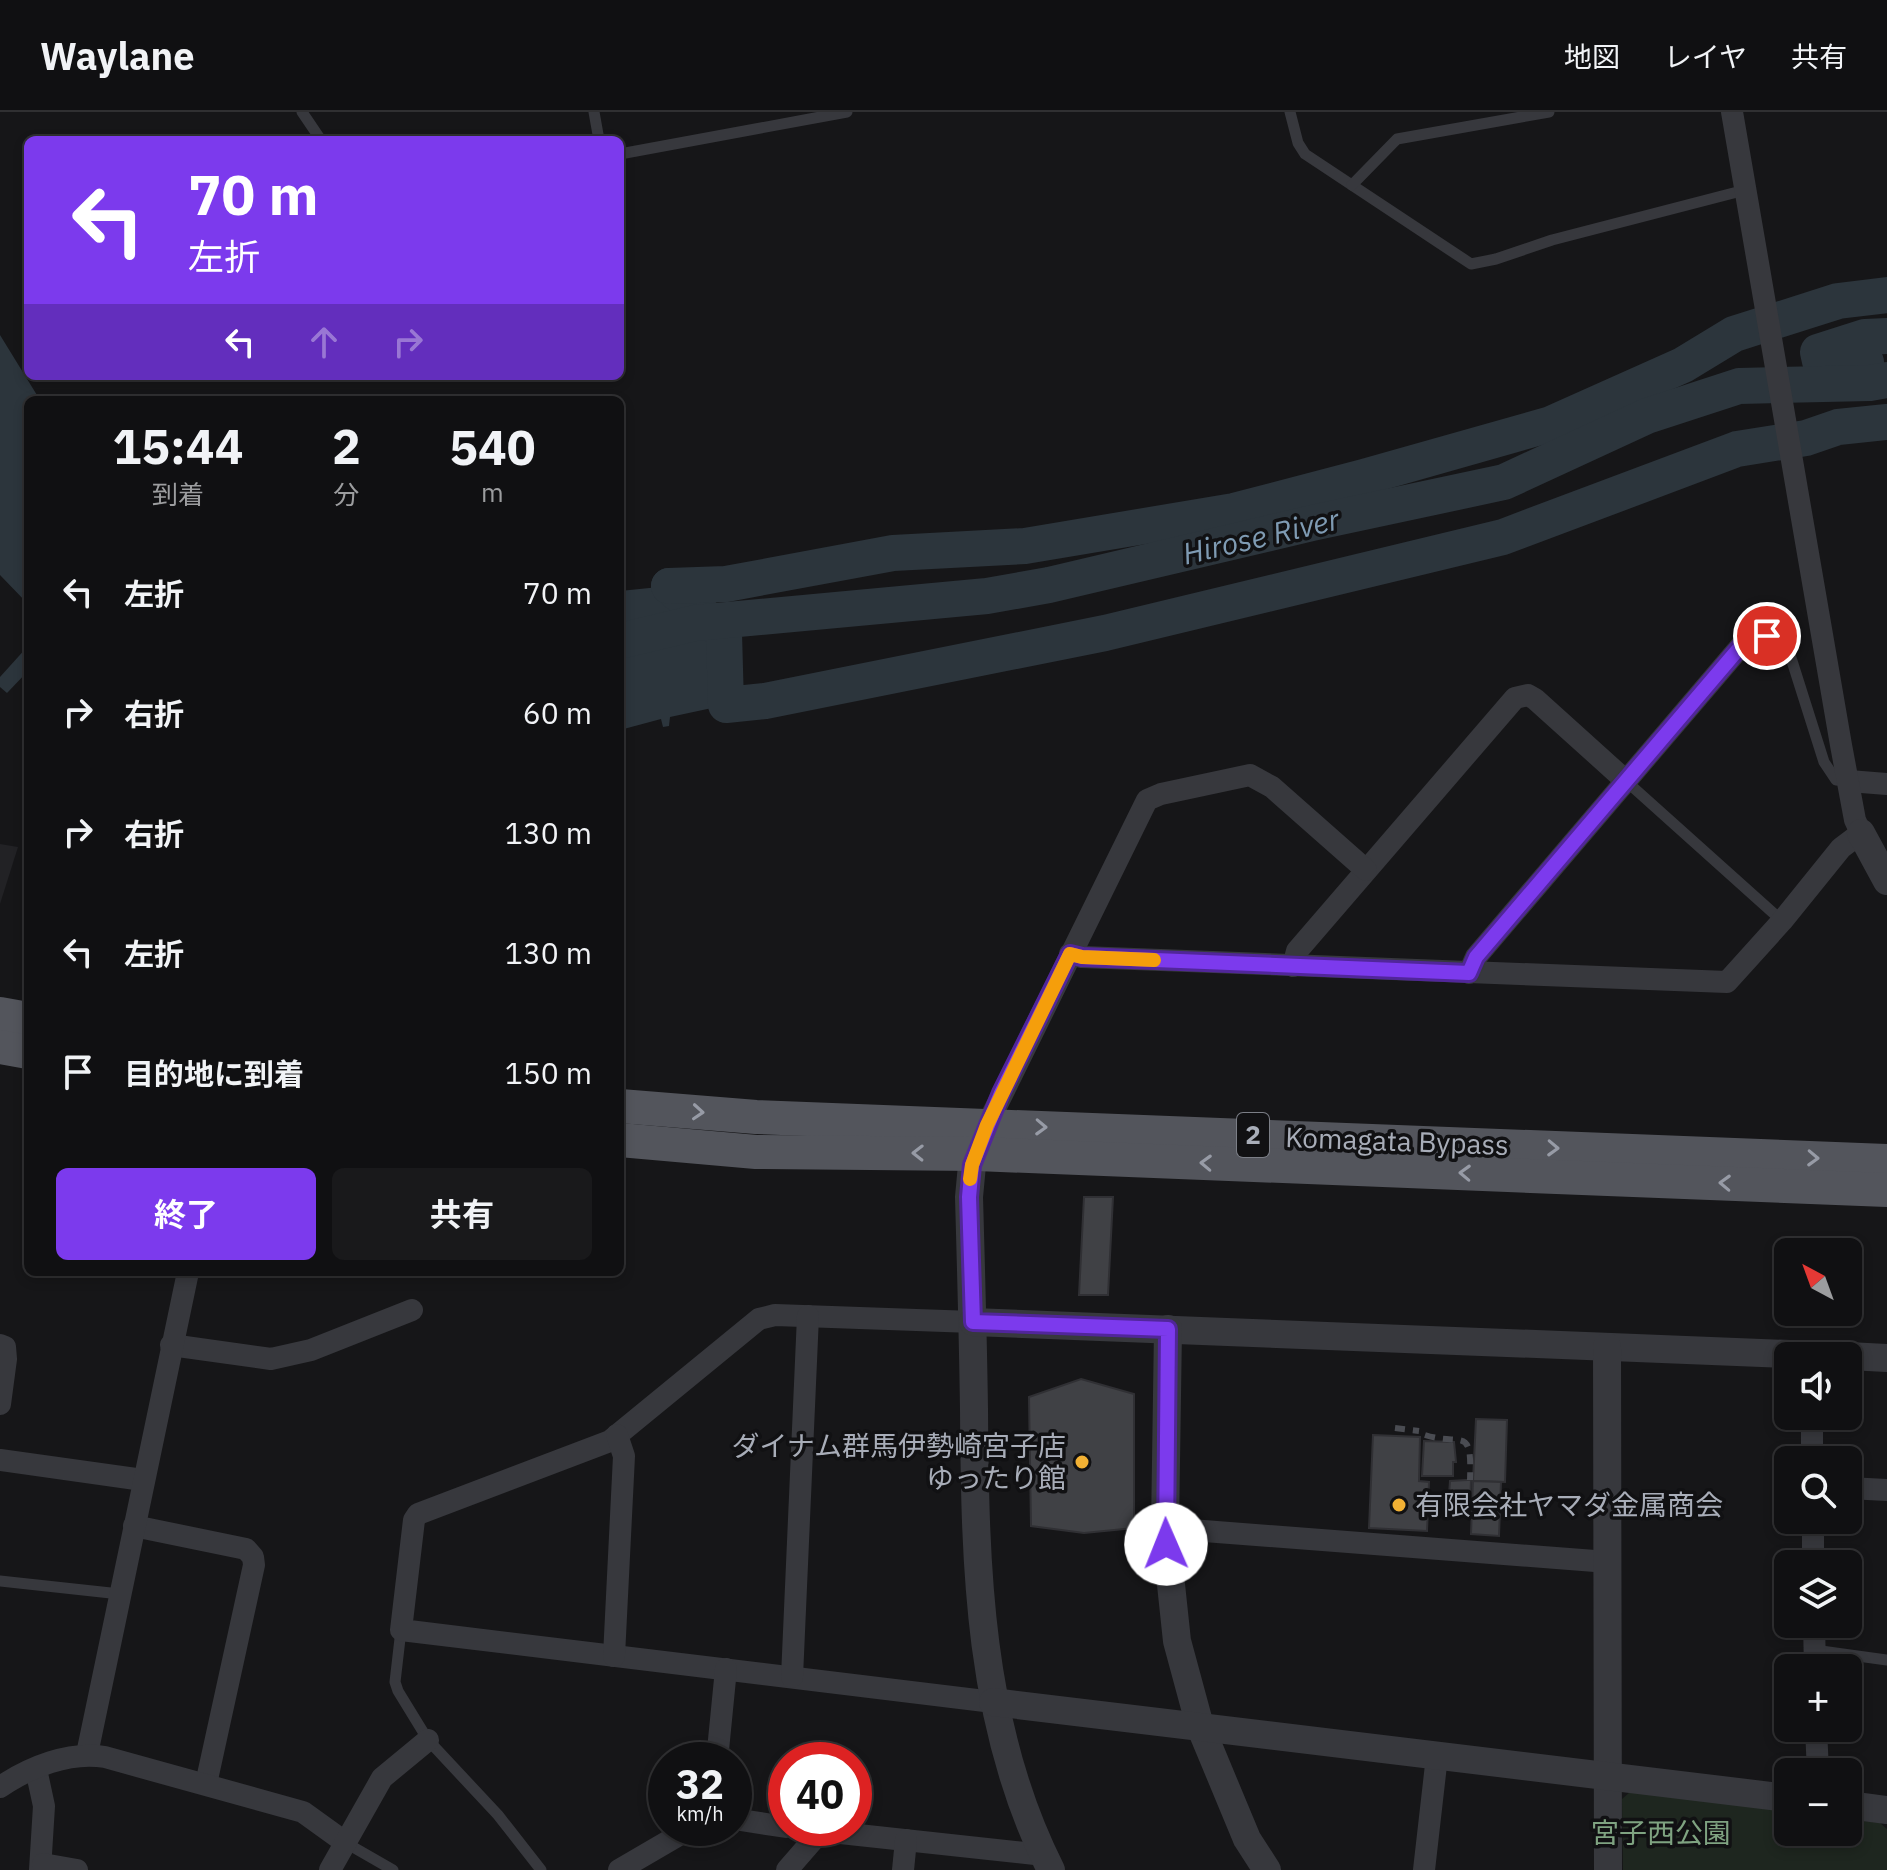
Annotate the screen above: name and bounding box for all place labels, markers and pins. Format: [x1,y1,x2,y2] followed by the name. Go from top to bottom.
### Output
[1733,602,1801,670] pin
[731,1427,1066,1496] place label: ダイナム群馬伊勢崎宮子店 ゆったり館
[1073,1453,1091,1471] marker: ダイナム群馬伊勢崎宮子店 ゆったり館
[1415,1486,1723,1523] place label: 有限会社ヤマダ金属商会
[1390,1496,1408,1514] marker: 有限会社ヤマダ金属商会

